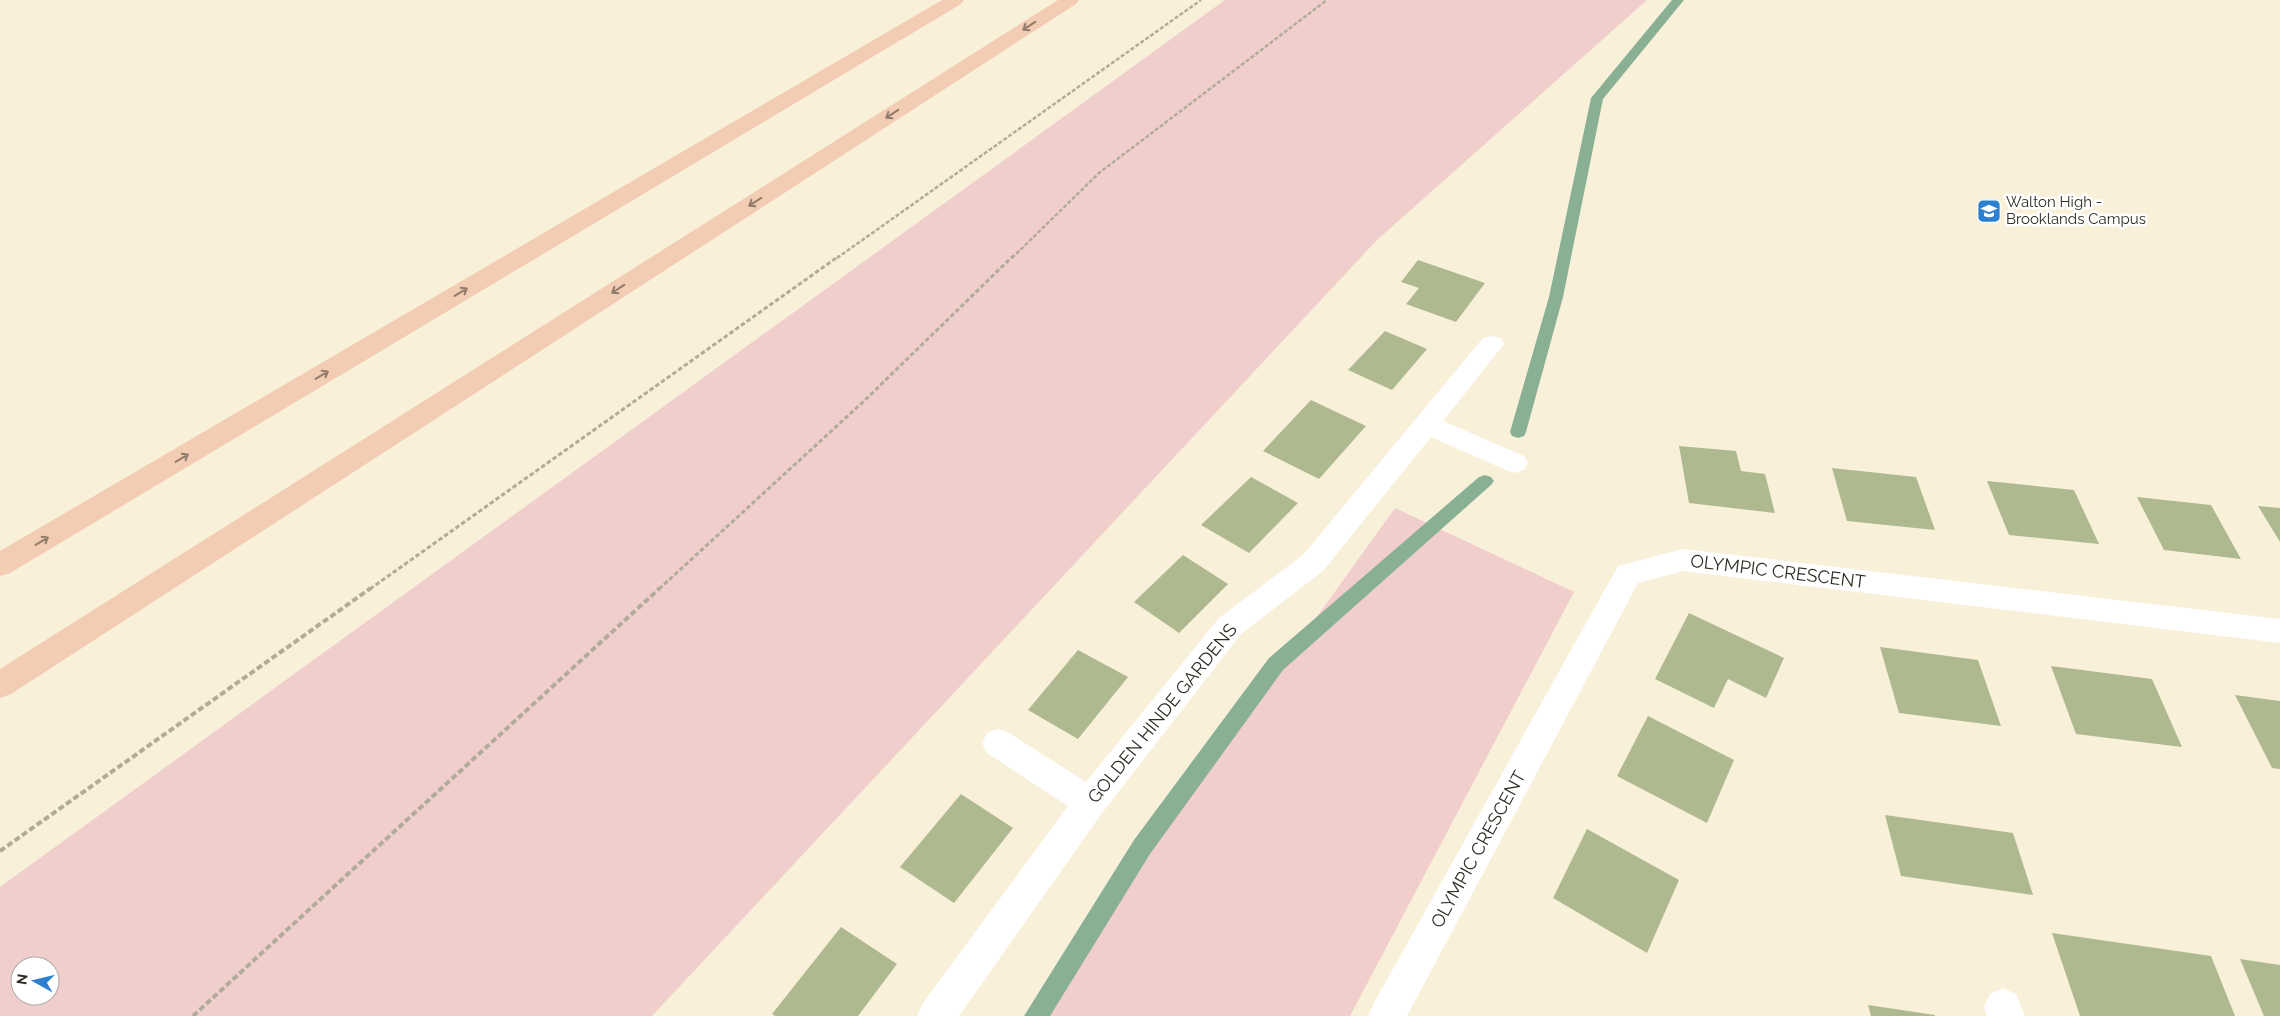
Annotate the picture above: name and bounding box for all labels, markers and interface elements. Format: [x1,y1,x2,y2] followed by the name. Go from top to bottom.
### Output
[1022,22,1036,32] one-way arrow
[885,109,899,119] one-way arrow
[2006,193,2146,228] place label: Walton High - Brooklands Campus
[748,196,762,207] one-way arrow
[1976,198,2002,224] school or university icon: Walton High - Brooklands Campus
[612,284,626,294] one-way arrow
[454,287,468,297] one-way arrow
[314,370,329,380] one-way arrow
[174,452,188,462] one-way arrow
[34,535,48,545] one-way arrow
[1689,550,1867,592] street label: OLYMPIC CRESCENT
[1083,619,1241,807] street label: GOLDEN HINDE GARDENS
[1426,767,1530,931] street label: OLYMPIC CRESCENT
[10,956,60,1006] north arrow
[13,973,31,986] text: N

